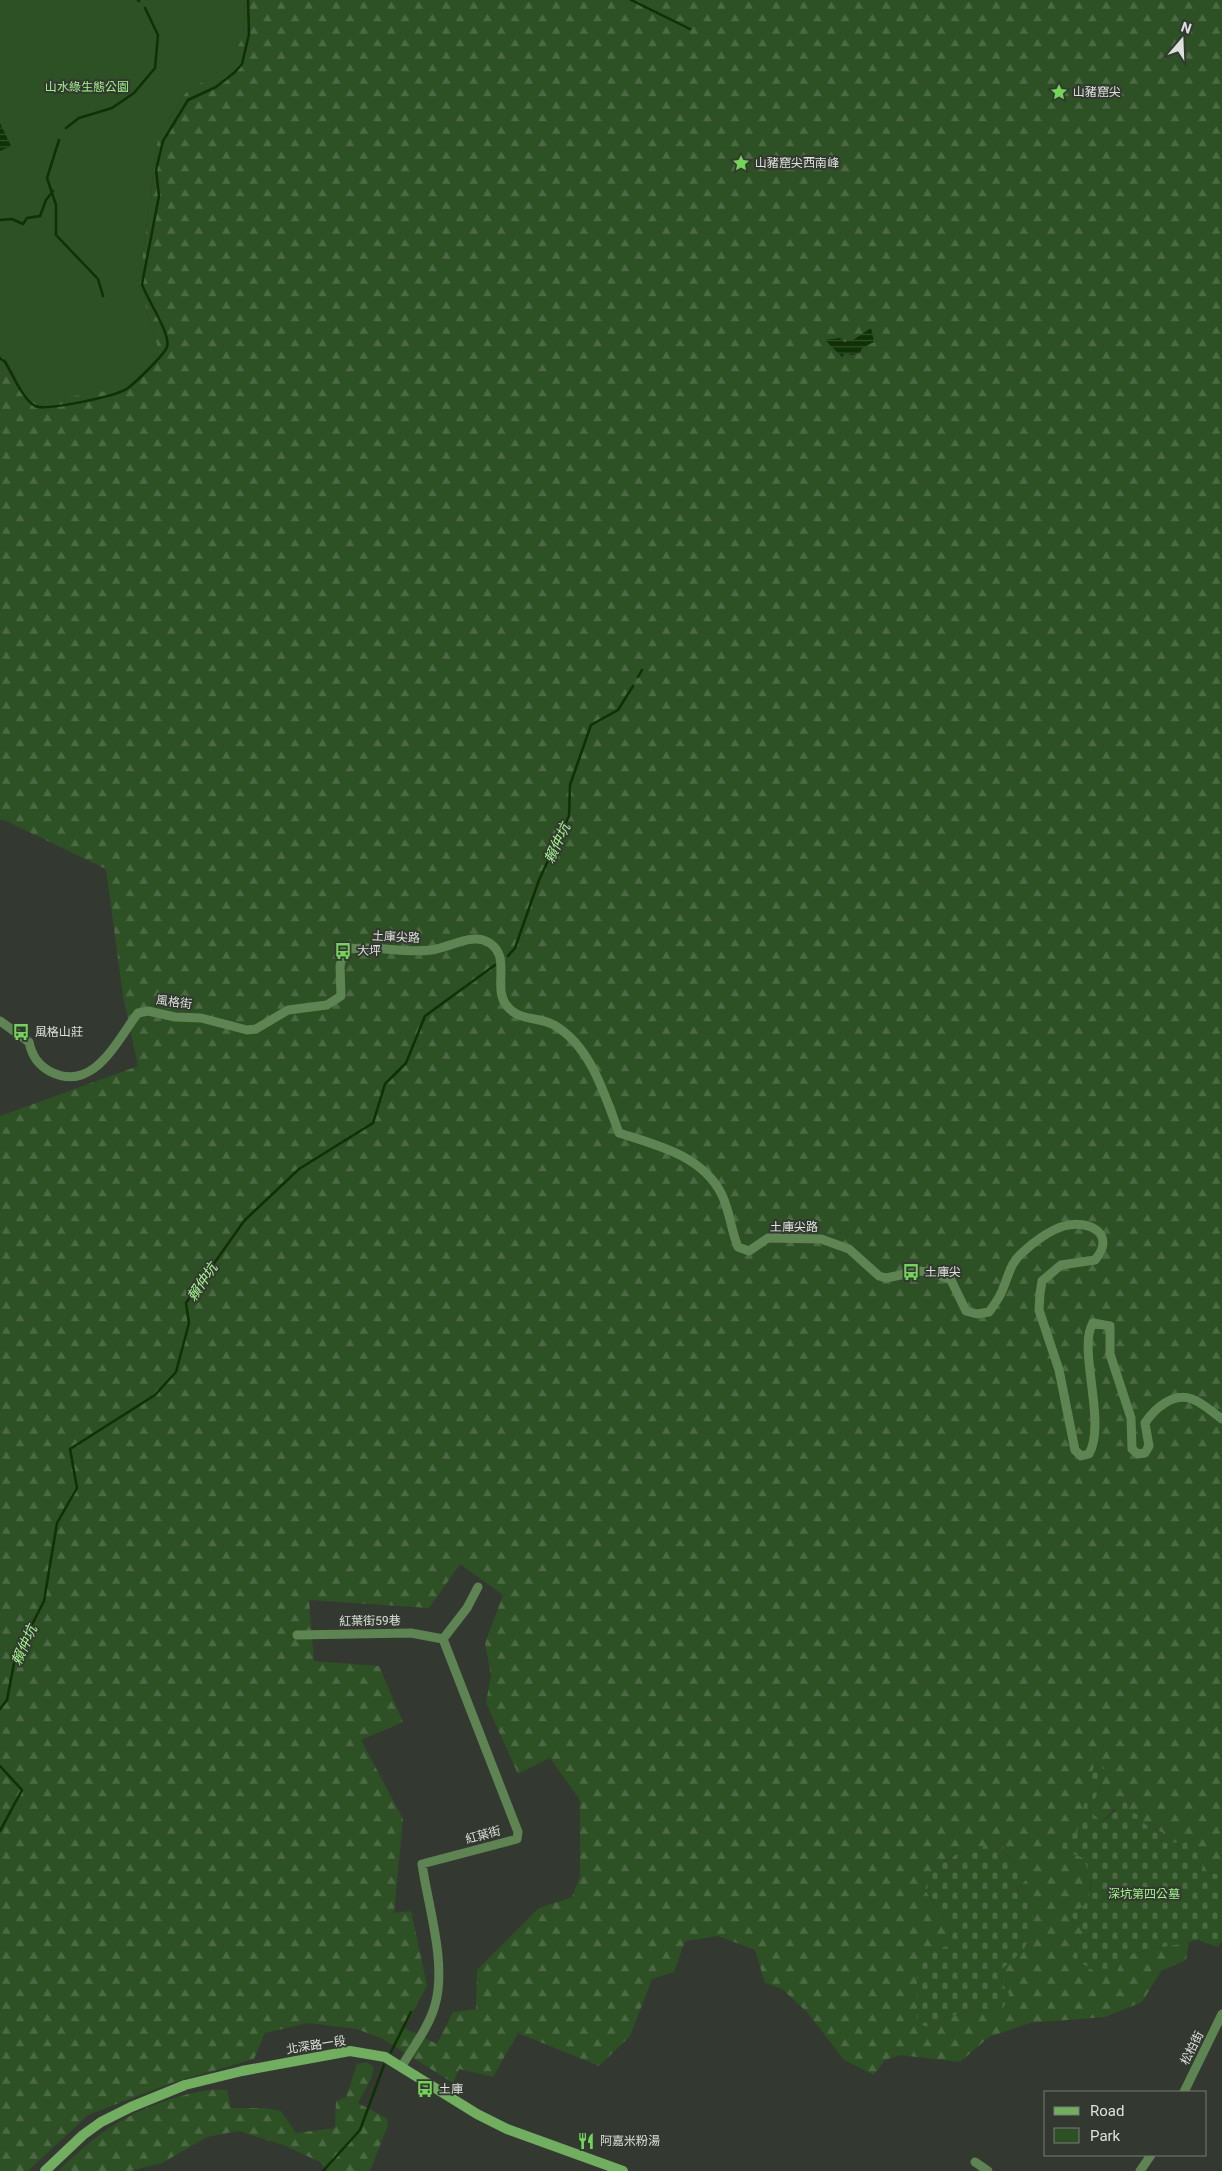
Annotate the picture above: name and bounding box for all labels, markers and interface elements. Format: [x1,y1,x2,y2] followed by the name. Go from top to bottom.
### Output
[1157,15,1207,65] north arrow
[1179,19,1194,37] text: N
[45,80,129,94] park label: 山水綠生態公園
[1049,82,1069,102] place icon: 山豬窟尖
[1073,85,1121,99] place label: 山豬窟尖
[731,153,751,173] place icon: 山豬窟尖西南峰
[755,156,839,170] place label: 山豬窟尖西南峰
[541,819,574,865] water label: 賴仲坑
[372,929,420,945] street label: 土庫尖路
[333,941,353,961] bus stop icon: 大坪
[357,944,381,958] place label: 大坪
[155,993,193,1011] street label: 風格街
[11,1022,31,1042] bus stop icon: 風格山莊
[35,1025,83,1039] place label: 風格山莊
[770,1220,818,1234] street label: 土庫尖路
[184,1258,221,1304] water label: 賴仲坑
[901,1262,921,1282] bus stop icon: 土庫尖
[925,1265,961,1279] place label: 土庫尖
[339,1613,401,1629] street label: 紅葉街59巷
[8,1621,41,1667] water label: 賴仲坑
[464,1824,502,1846] street label: 紅葉街
[1108,1887,1180,1901] park label: 深坑第四公墓
[1178,2029,1206,2067] street label: 松柏街
[285,2033,347,2057] street label: 北深路一段
[415,2079,435,2099] bus stop icon: 土庫
[439,2082,463,2096] place label: 土庫
[1044,2091,1207,2156] legend
[1090,2102,1124,2120] text: Road
[1090,2127,1121,2145] text: Park
[576,2131,596,2151] restaurant icon: 阿嘉米粉湯
[600,2134,660,2148] place label: 阿嘉米粉湯

